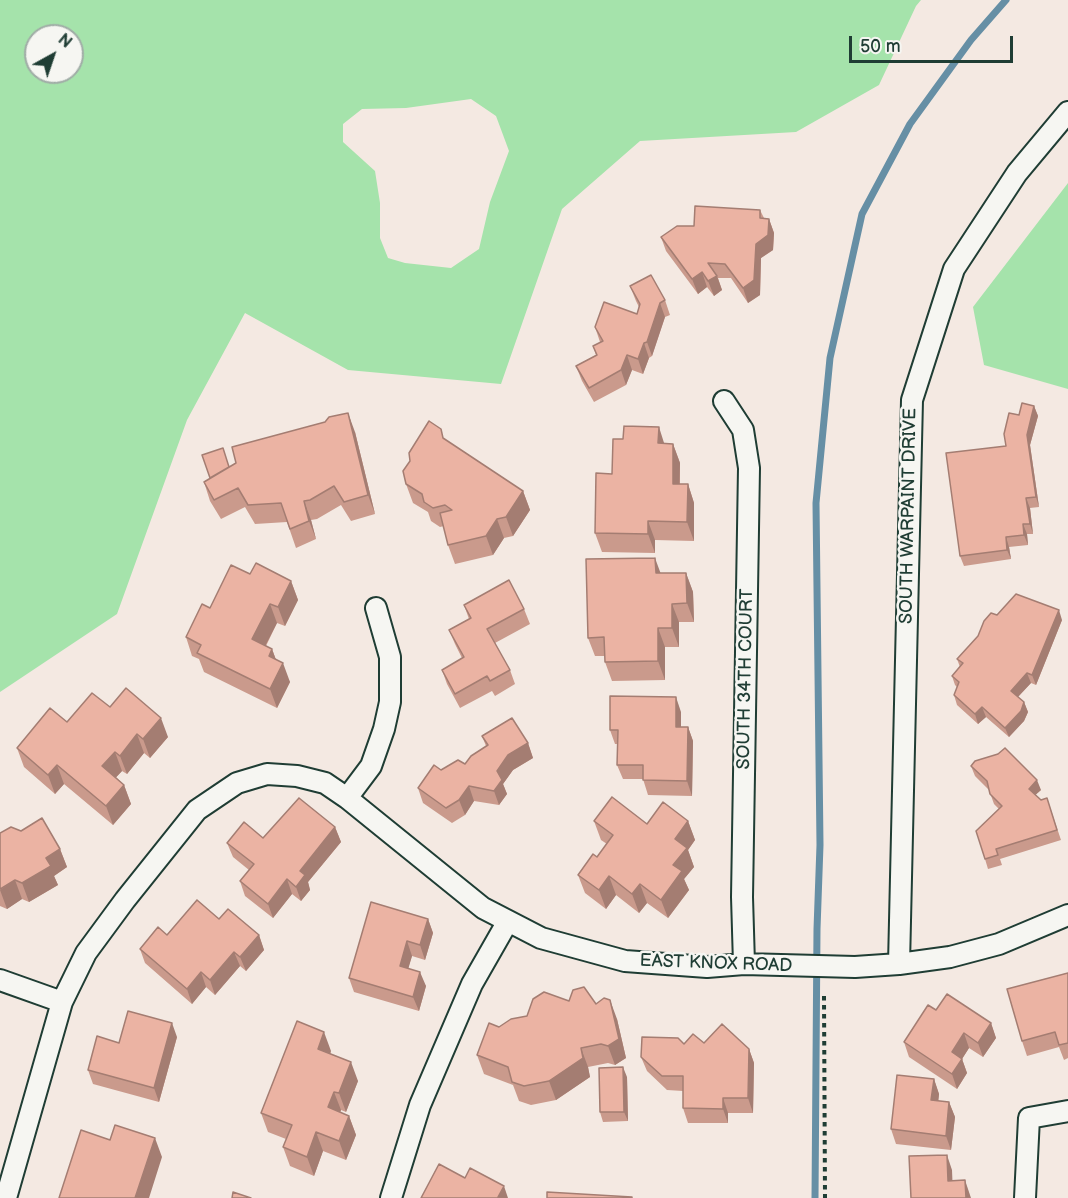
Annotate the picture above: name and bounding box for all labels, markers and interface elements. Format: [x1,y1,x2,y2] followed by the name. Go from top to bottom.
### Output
[24,24,84,84] north arrow
[852,24,1016,62] scale bar
[54,30,75,53] text: N
[860,36,901,57] text: 50 m
[896,408,922,624] street label: SOUTH WARPAINT DRIVE
[734,588,758,770] street label: SOUTH 34TH COURT
[639,951,793,977] street label: EAST KNOX ROAD

